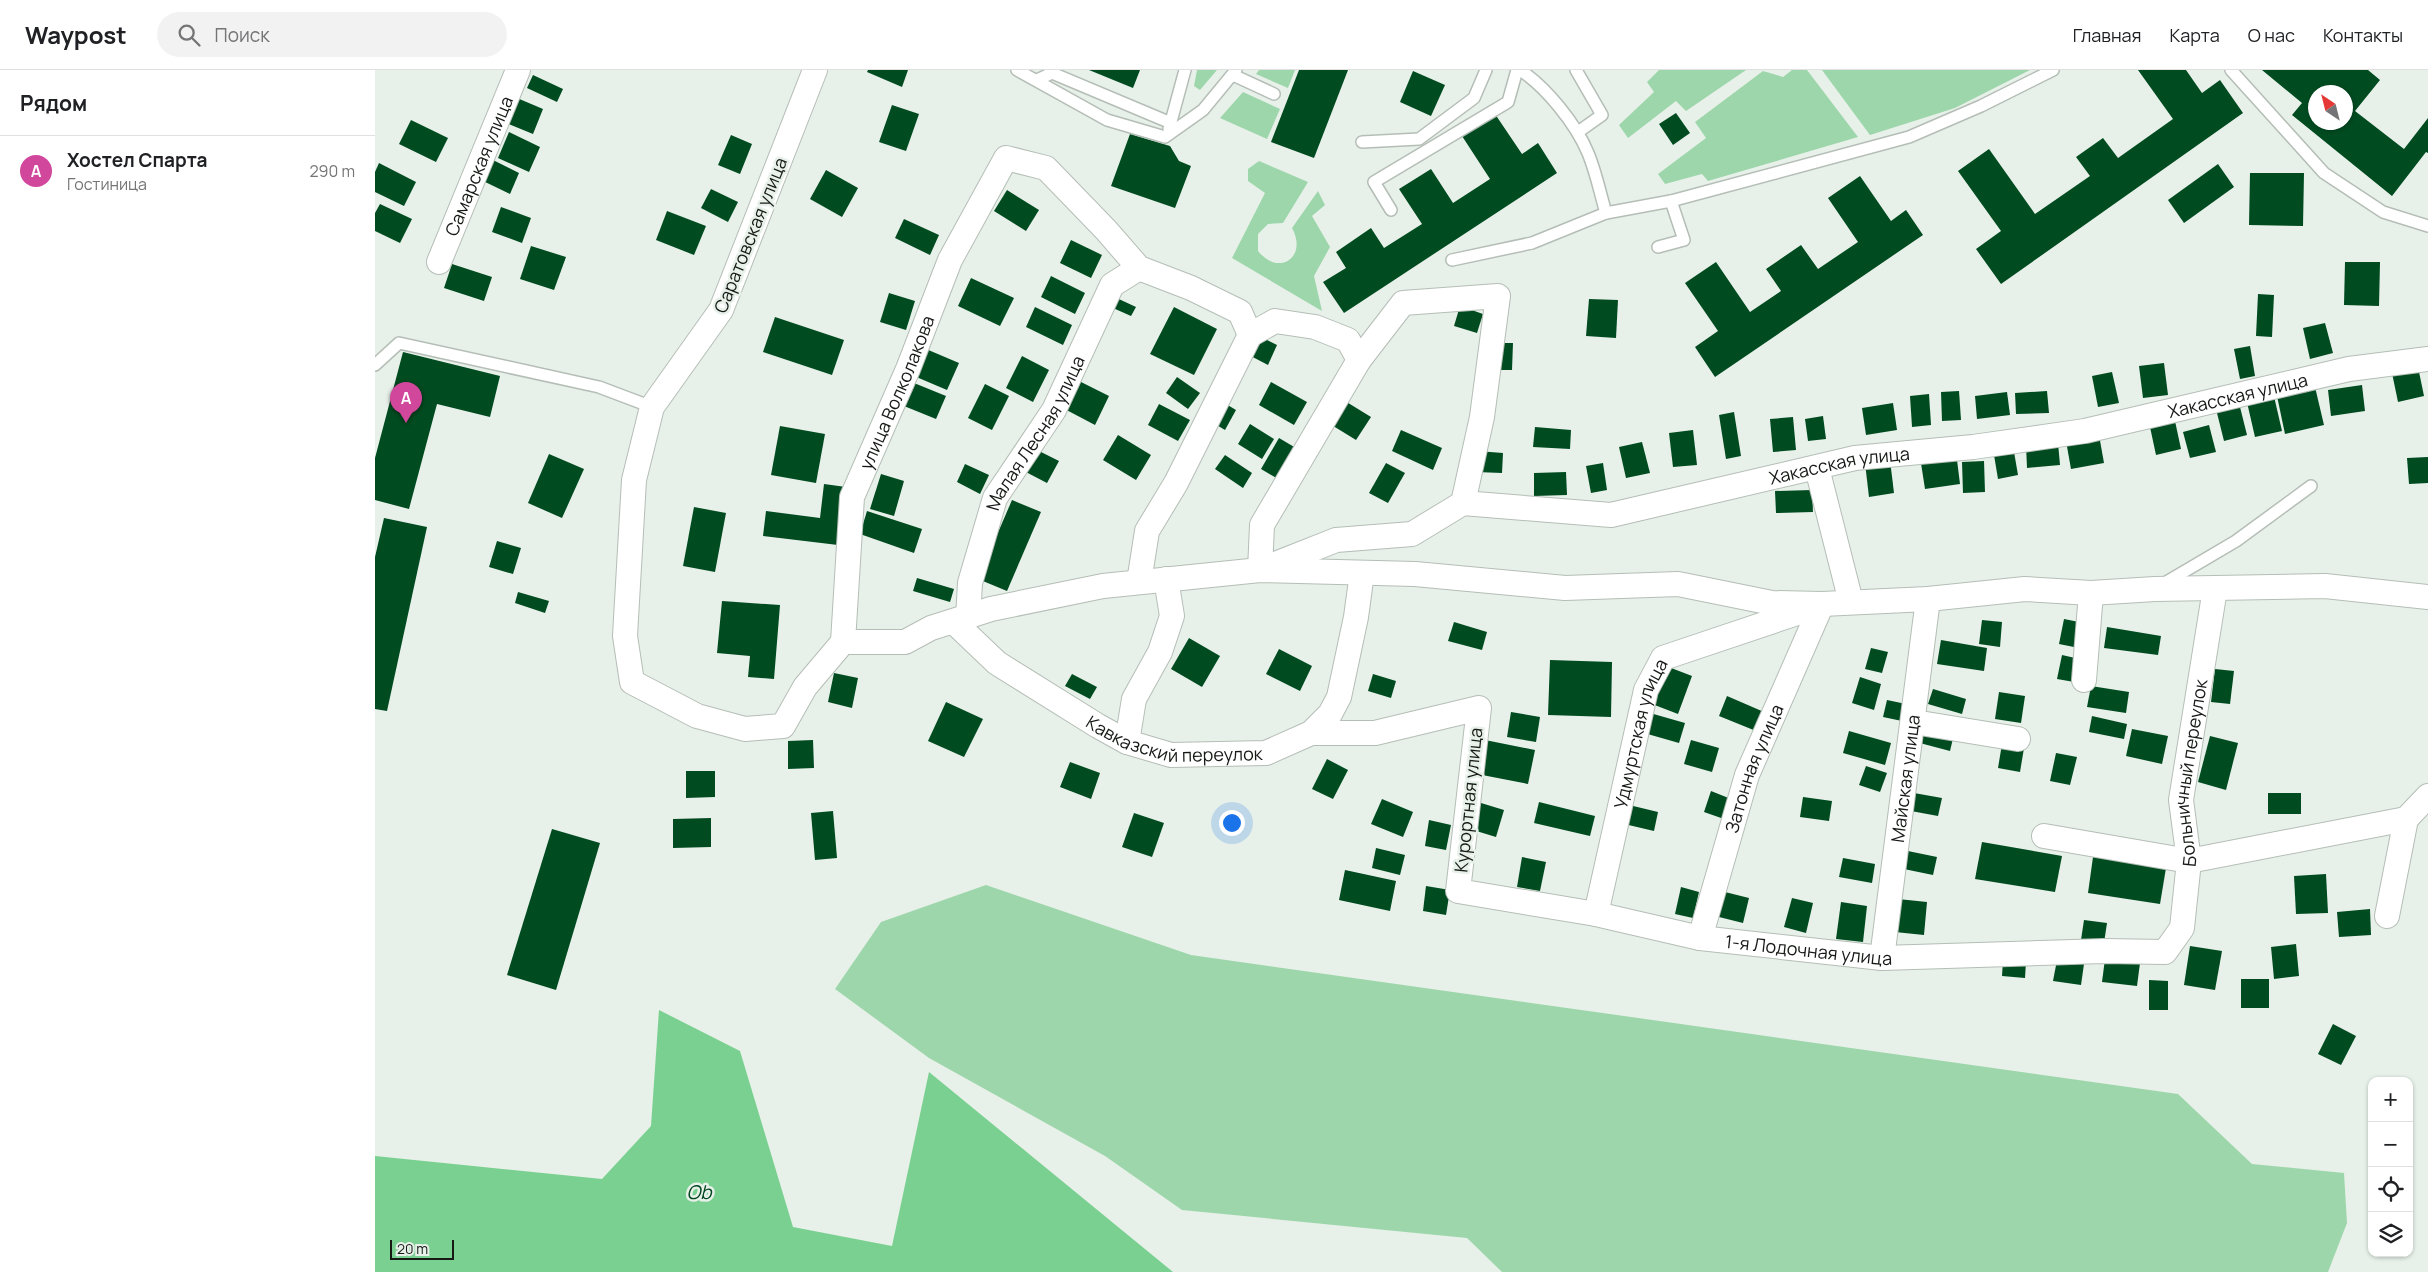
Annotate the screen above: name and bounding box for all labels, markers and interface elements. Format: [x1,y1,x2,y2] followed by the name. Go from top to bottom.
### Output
[157,12,507,57] search box
[25,18,127,51] text: Waypost
[175,21,203,49] icon: search
[215,22,270,48] text: Поиск
[2073,23,2142,47] text: Главная
[2170,23,2220,47] text: Карта
[2248,23,2295,47] text: О нас
[2323,23,2403,47] text: Контакты
[2308,85,2353,130] north arrow
[20,89,87,117] text: Рядом
[439,92,518,239] street label: Самарская улица
[67,147,208,173] text: Хостел Спарта
[708,154,792,316] street label: Саратовская улица
[31,160,41,182] text: A
[309,160,355,182] text: 290 m
[67,173,147,195] text: Гостиница
[853,312,940,473] street label: улица Волколакова
[980,351,1090,513] street label: Малая Лесная улица
[2165,367,2310,423] street label: Хакасская улица
[390,382,422,423] pin: A
[1767,441,1911,490] street label: Хакасская улица
[1608,654,1673,811] street label: Удмуртская улица
[2168,676,2212,868] street label: Больничный переулок
[1719,700,1789,836] street label: Затонная улица
[1082,710,1264,767] street label: Кавказский переулок
[1885,713,1925,844] street label: Майская улица
[1448,726,1488,874] street label: Курортная улица
[1219,810,1245,836] your location
[1724,929,1892,970] street label: 1-я Лодочная улица
[2368,1077,2413,1257] map controls
[2368,1077,2413,1122] button: +
[2368,1122,2413,1167] button: −
[2368,1167,2413,1212] button: locate
[687,1179,713,1205] water label: Ob
[2368,1212,2413,1257] button: layers
[390,1237,454,1260] scale bar
[397,1239,428,1258] text: 20 m

